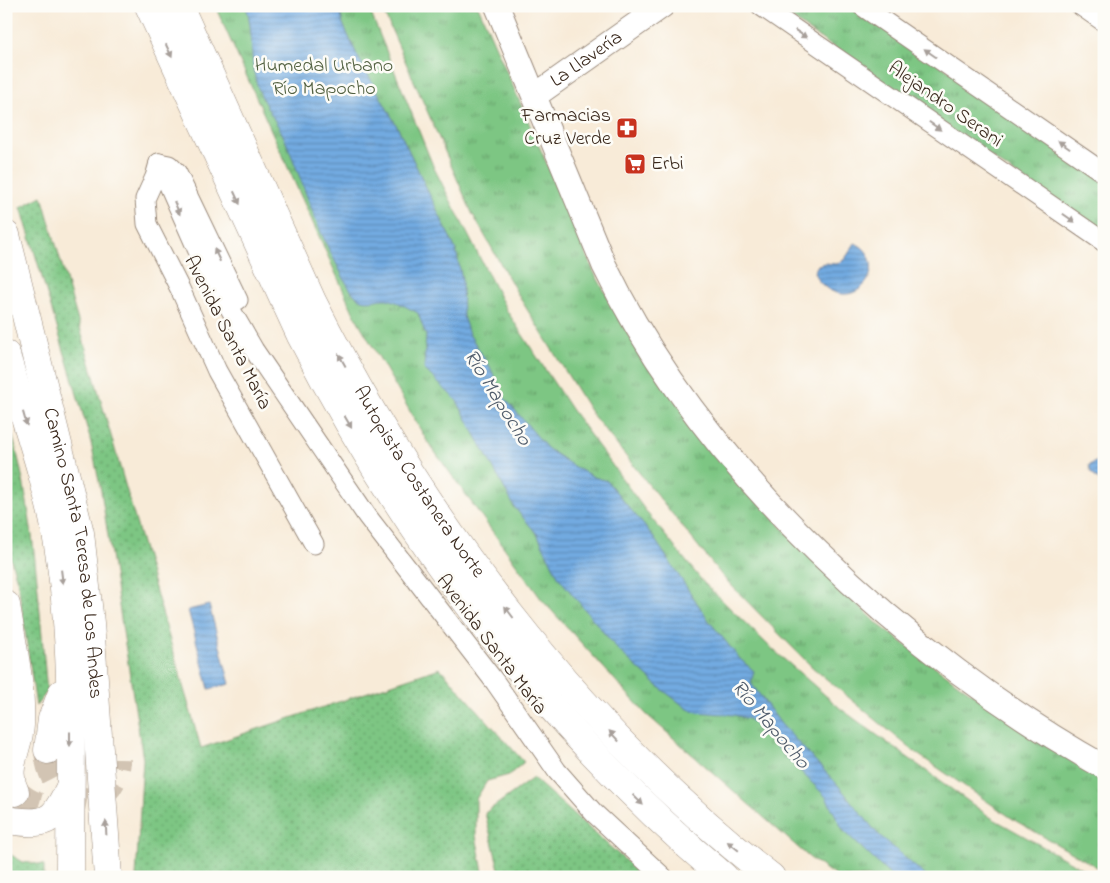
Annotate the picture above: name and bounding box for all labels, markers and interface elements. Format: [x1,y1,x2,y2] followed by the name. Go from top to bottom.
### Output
[544,24,629,95] street label: La Llavería
[795,29,808,39] one-way arrow
[165,43,174,58] one-way arrow
[923,48,937,58] one-way arrow
[255,52,393,104] park label: Humedal Urbano Río Mapocho
[882,55,1008,155] street label: Alejandro Serani
[520,102,611,154] place label: Farmacias Cruz Verde
[615,116,639,140] pharmacy icon: Farmacias Cruz Verde
[929,121,942,131] one-way arrow
[1057,140,1070,150] one-way arrow
[651,150,683,179] place label: Erbi
[623,152,647,176] supermarket icon: Erbi
[234,191,242,205] one-way arrow
[174,201,182,215] one-way arrow
[1062,213,1076,223] one-way arrow
[212,248,220,262] one-way arrow
[176,251,278,415] street label: Avenida Santa María
[456,344,539,453] water label: Río Mapocho
[338,353,347,367] one-way arrow
[346,381,492,584] street label: Autopista Costanera Norte
[35,405,110,700] street label: Camino Santa Teresa de Los Andes
[21,412,29,427] one-way arrow
[344,415,352,430] one-way arrow
[59,569,67,585] one-way arrow
[428,569,554,721] street label: Avenida Santa María
[504,606,515,619] one-way arrow
[724,674,817,777] water label: Río Mapocho
[609,729,620,742] one-way arrow
[66,731,74,747] one-way arrow
[631,794,643,806] one-way arrow
[101,820,109,836] one-way arrow
[727,841,740,852] one-way arrow

